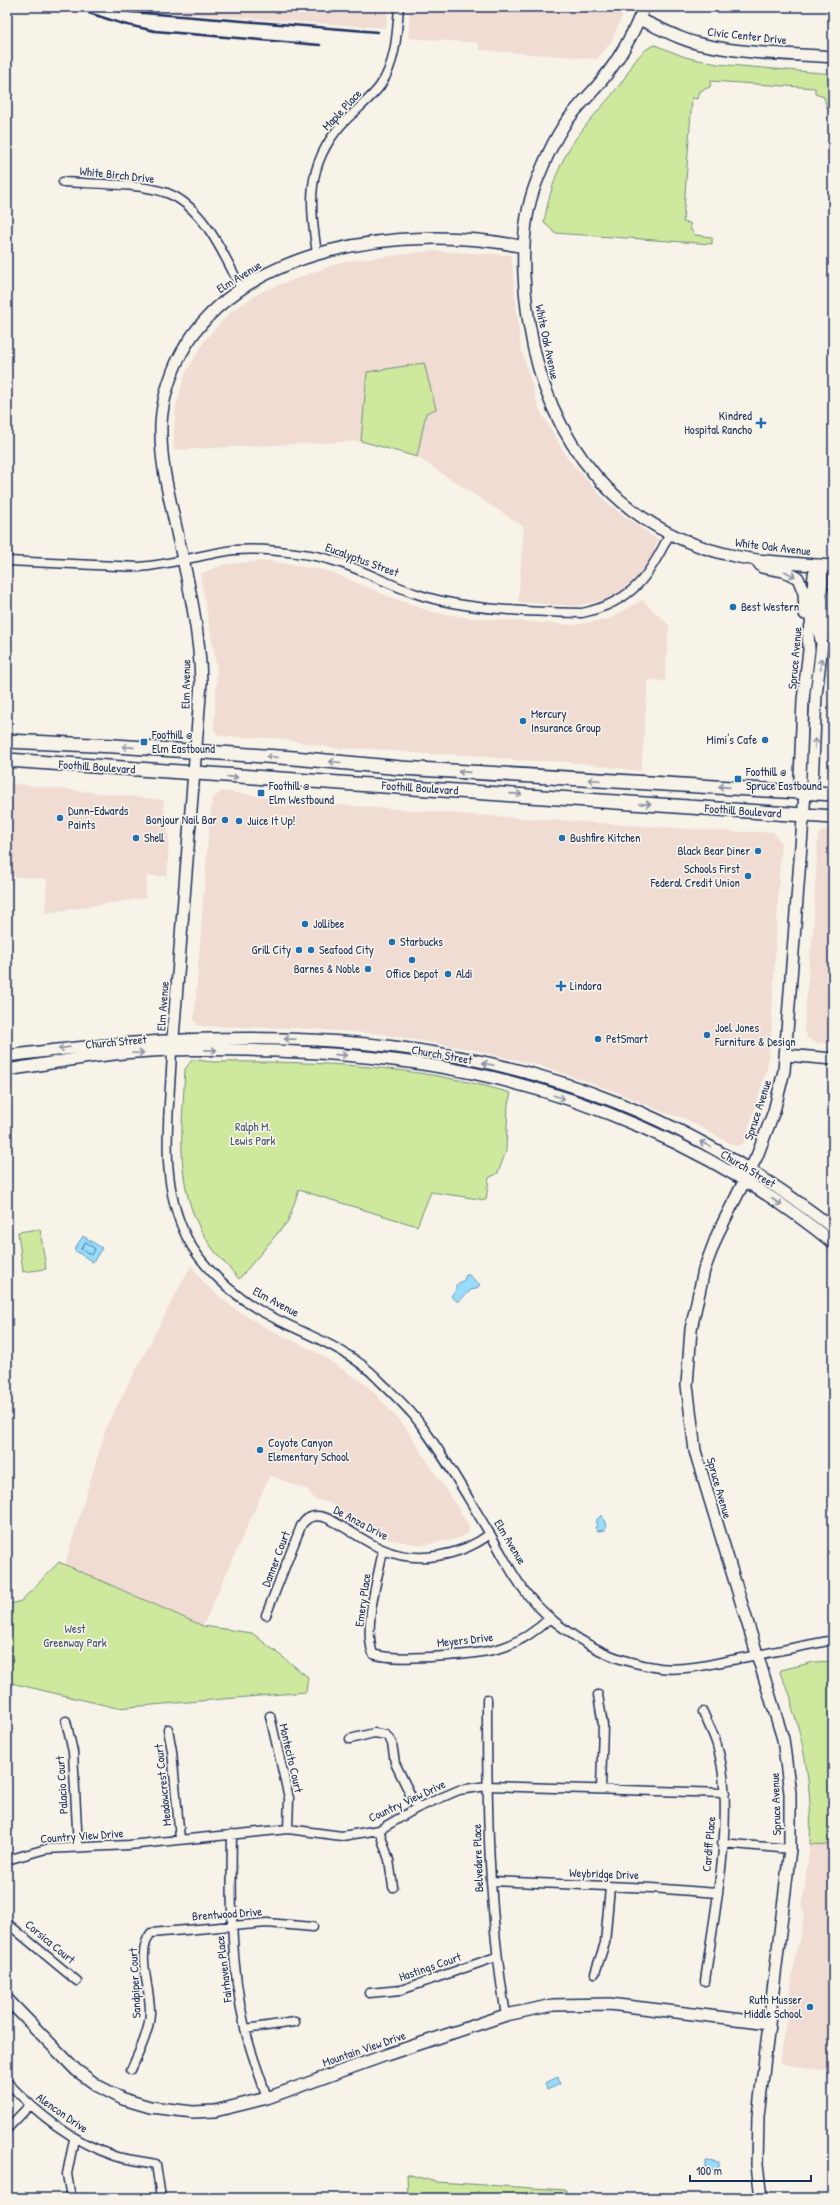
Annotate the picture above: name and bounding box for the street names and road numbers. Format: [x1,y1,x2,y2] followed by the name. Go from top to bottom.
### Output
[706,23,788,48] street label: Civic Center Drive
[318,85,365,134] street label: Maple Place
[79,162,156,187] street label: White Birch Drive
[213,256,265,297] street label: Elm Avenue
[531,303,564,381] street label: White Oak Avenue
[734,533,812,560] street label: White Oak Avenue
[323,538,402,581] street label: Eucalyptus Street
[783,626,806,690] street label: Spruce Avenue
[177,659,194,709] street label: Elm Avenue
[57,755,136,778] street label: Foothill Boulevard
[380,776,459,799] street label: Foothill Boulevard
[703,799,782,822] street label: Foothill Boulevard
[152,980,173,1031] street label: Elm Avenue
[85,1030,148,1053] street label: Church Street
[410,1041,475,1068] street label: Church Street
[740,1077,775,1142] street label: Spruce Avenue
[718,1145,780,1192] street label: Church Street
[250,1282,302,1321] street label: Elm Avenue
[703,1455,736,1521] street label: Spruce Avenue
[331,1501,392,1544] street label: De Anza Drive
[490,1516,531,1568] street label: Elm Avenue
[257,1528,294,1589] street label: Danner Court
[350,1572,375,1628] street label: Emery Place
[436,1628,494,1651] street label: Meyers Drive
[275,1722,308,1795] street label: Montecito Court
[150,1742,175,1827] street label: Meadowcrest Court
[51,1755,72,1815] street label: Palacio Court
[766,1772,785,1836] street label: Spruce Avenue
[365,1775,448,1826] street label: Country View Drive
[698,1815,719,1872] street label: Cardiff Place
[468,1823,487,1892] street label: Belvedere Place
[40,1824,124,1847] street label: Country View Drive
[569,1864,639,1883] street label: Weybridge Drive
[191,1903,263,1924] street label: Brentwood Drive
[22,1916,80,1968] street label: Corsica Court
[211,1934,236,2004] street label: Fairhaven Place
[124,1947,145,2019] street label: Sandpiper Court
[396,1948,464,1985] street label: Hastings Court
[320,2026,408,2071] street label: Mountain View Drive
[33,2089,92,2137] street label: Alencon Drive

